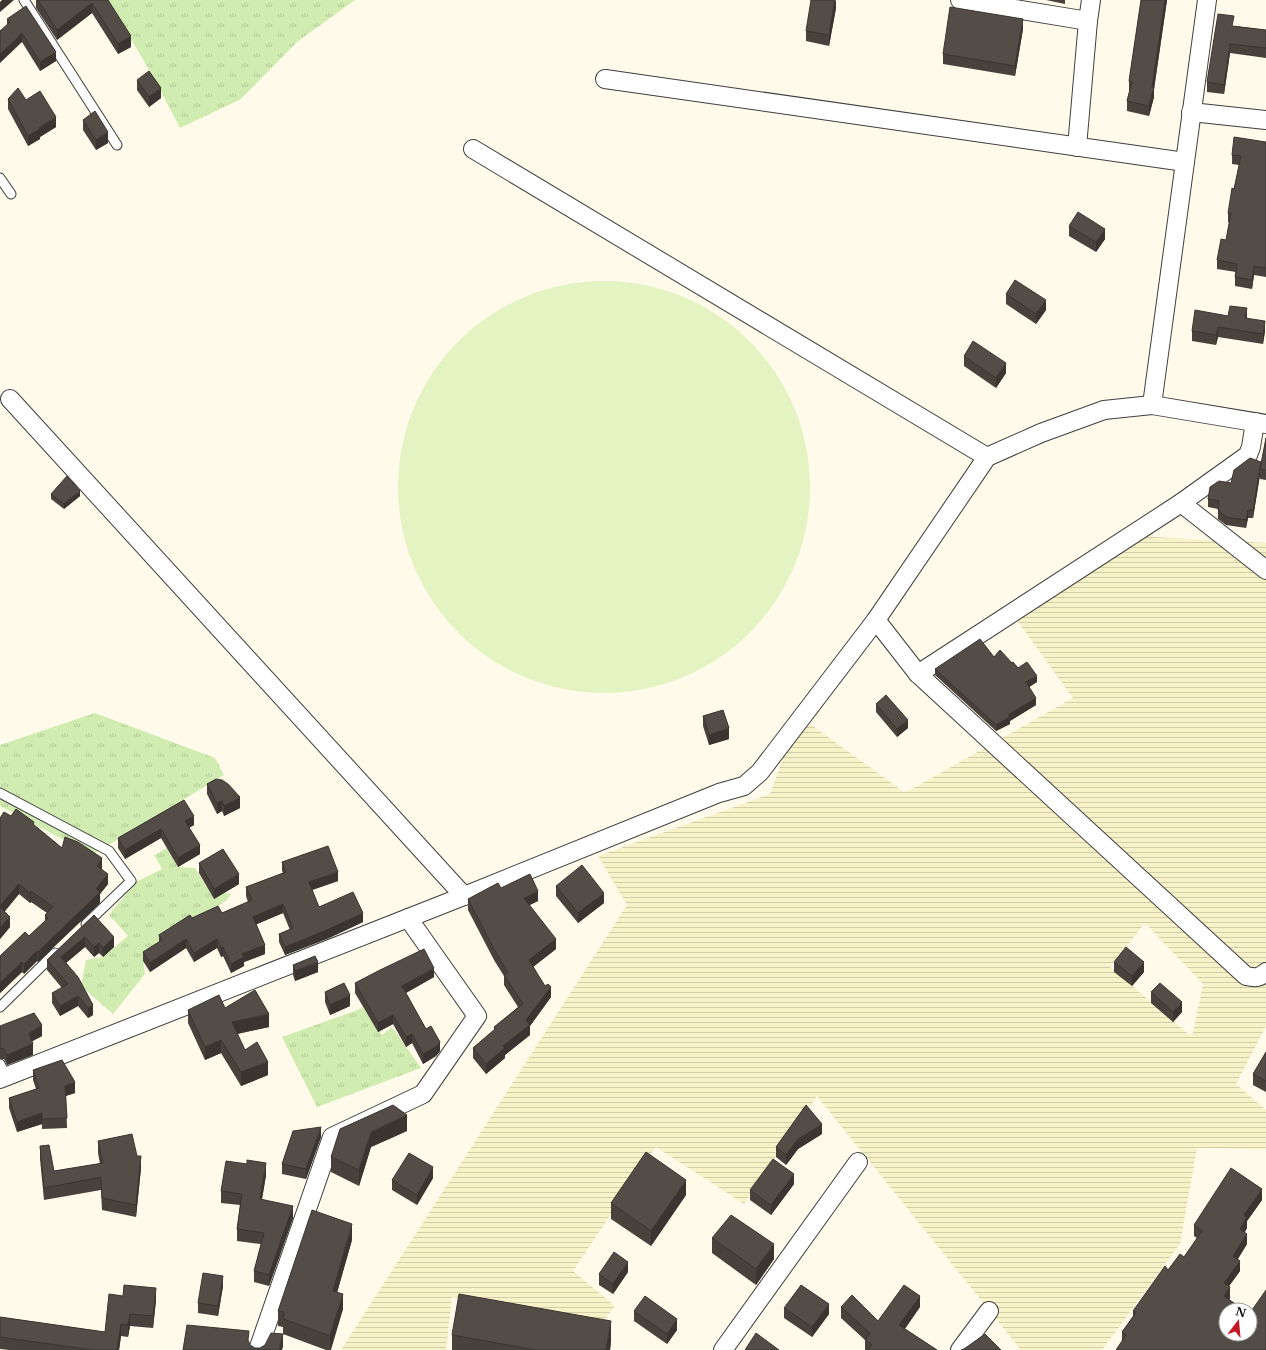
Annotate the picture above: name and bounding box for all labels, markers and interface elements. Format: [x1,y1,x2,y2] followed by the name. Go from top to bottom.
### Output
[1218,1302,1258,1342] north arrow
[1234,1304,1248,1321] text: N

